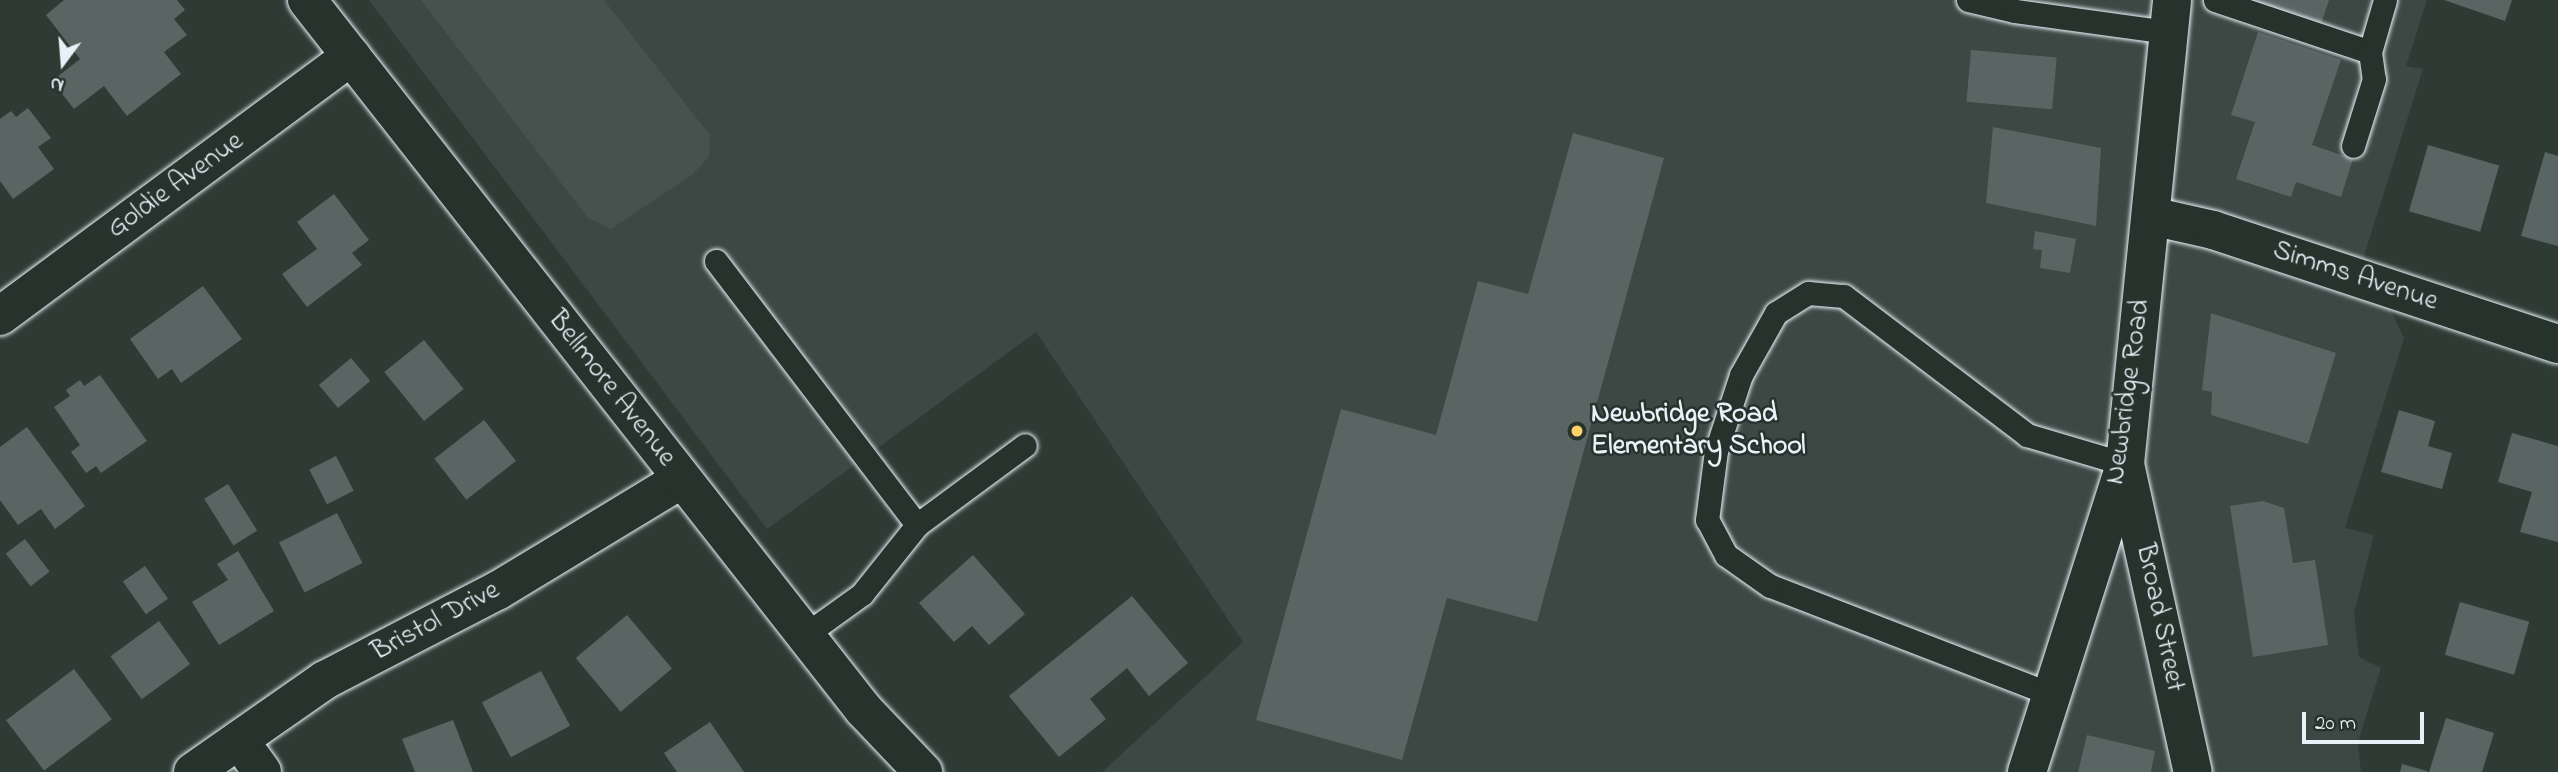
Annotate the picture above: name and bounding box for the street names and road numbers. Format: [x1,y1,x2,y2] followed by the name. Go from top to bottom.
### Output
[101,125,251,247] street label: Goldie Avenue
[2268,235,2442,319] street label: Simms Avenue
[2099,297,2159,487] street label: Newbridge Road
[540,304,682,474] street label: Bellmore Avenue
[2127,541,2191,695] street label: Broad Street
[366,574,506,670] street label: Bristol Drive

